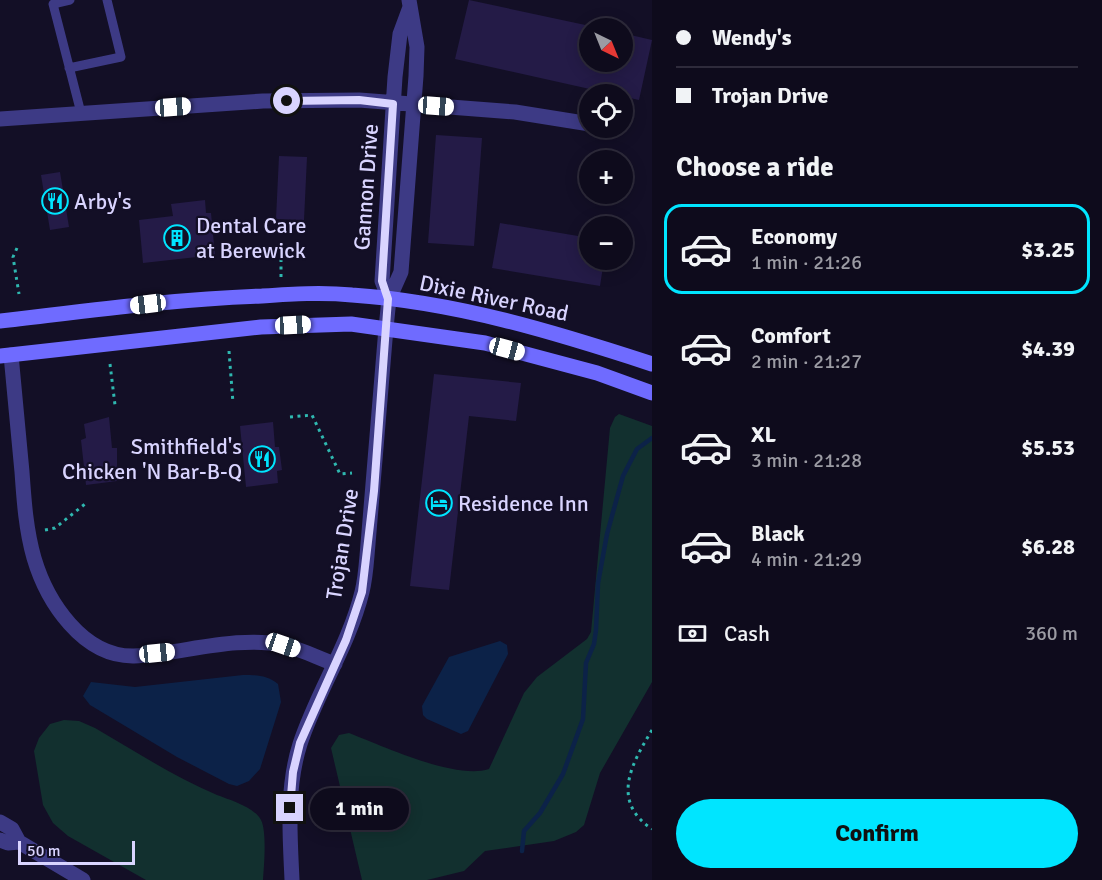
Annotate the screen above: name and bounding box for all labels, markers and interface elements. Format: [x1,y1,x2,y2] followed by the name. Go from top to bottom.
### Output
[579,18,633,72] north arrow
[579,18,633,270] map controls
[712,24,792,51] text: Wendy's
[712,82,828,109] text: Trojan Drive
[579,84,633,138] button: locate
[273,87,300,114] route start
[417,96,455,116] car
[154,97,192,117] car
[348,123,384,251] street label: Gannon Drive
[579,150,633,204] button: +
[676,151,834,184] text: Choose a ride
[40,186,70,216] restaurant icon: Arby's
[74,188,132,215] place label: Arby's
[196,212,306,264] place label: Dental Care at Berewick
[579,216,633,270] button: −
[679,222,733,276] icon: car
[162,223,192,253] building icon: Dental Care at Berewick
[751,223,837,250] text: Economy
[1021,236,1075,263] text: $3.25
[751,250,862,275] text: 1 min · 21:26
[417,269,571,327] street label: Dixie River Road
[129,293,167,315] car
[275,315,311,335] car
[679,321,733,375] icon: car
[751,322,831,349] text: Comfort
[1021,335,1075,362] text: $4.39
[487,336,527,362] car
[751,349,862,374] text: 2 min · 21:27
[679,420,733,474] icon: car
[751,421,776,448] text: XL
[62,433,242,485] place label: Smithfield's Chicken 'N Bar-B-Q
[1021,434,1075,461] text: $5.53
[247,444,277,474] restaurant icon: Smithfield's Chicken 'N Bar-B-Q
[751,448,862,473] text: 3 min · 21:28
[320,486,364,602] street label: Trojan Drive
[424,488,454,518] hotel icon: Residence Inn
[458,490,589,517] place label: Residence Inn
[679,519,733,573] icon: car
[751,520,805,547] text: Black
[1021,533,1075,560] text: $6.28
[751,547,862,572] text: 4 min · 21:29
[676,617,709,650] icon: cash
[724,620,770,647] text: Cash
[1025,621,1078,646] text: 360 m
[263,631,303,659] car
[138,642,176,664] car
[311,787,410,829] callout: 1 min
[276,794,303,821] route end
[335,796,384,821] text: 1 min
[676,799,1078,868] button: Confirm
[18,838,135,866] scale bar
[27,841,61,861] text: 50 m

